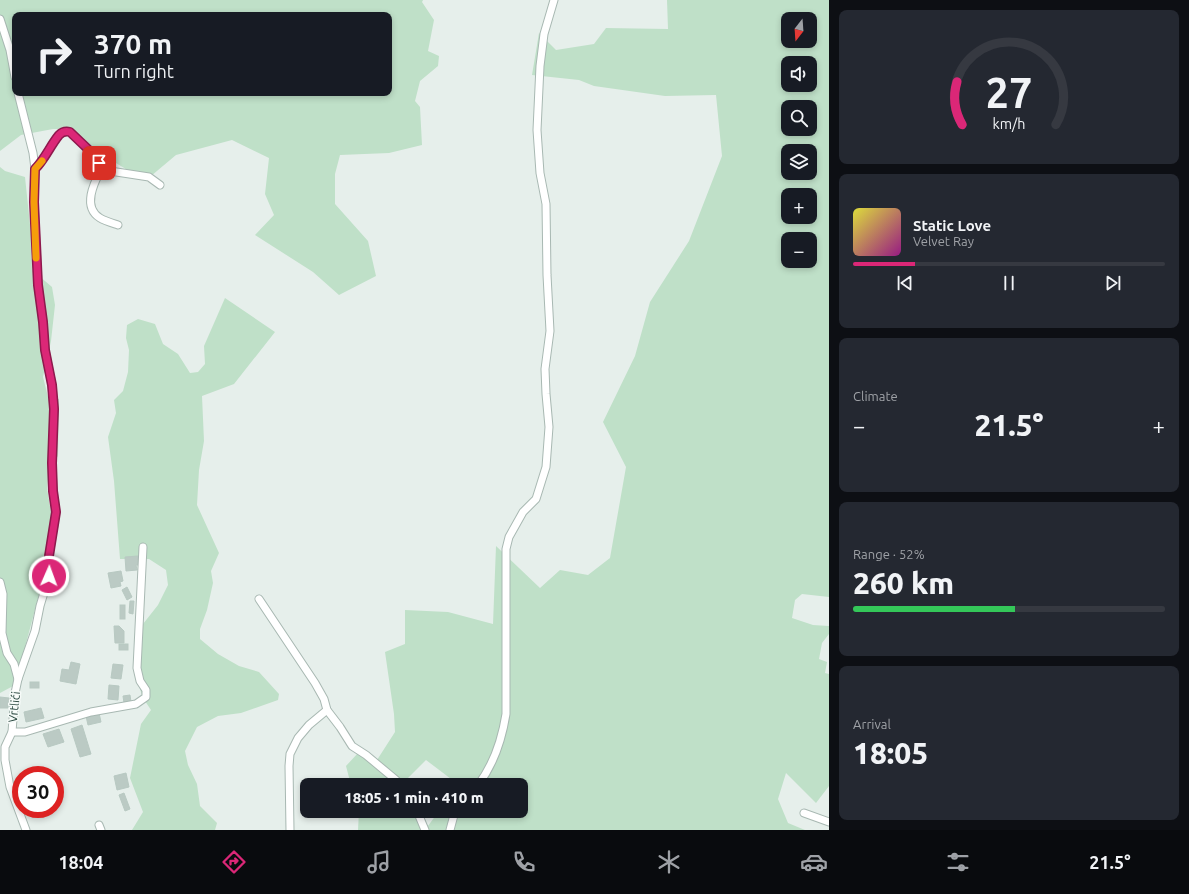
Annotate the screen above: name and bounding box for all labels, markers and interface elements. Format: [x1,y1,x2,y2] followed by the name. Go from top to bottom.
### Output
[781,12,817,48] north arrow
[781,12,817,268] map controls
[28,28,80,80] icon: right
[94,28,172,59] text: 370 m
[781,56,817,92] button: sound
[94,61,174,81] text: Turn right
[986,69,1032,116] text: 27
[781,100,817,136] button: search
[993,116,1025,132] text: km/h
[781,144,817,180] button: layers
[82,146,116,180] pin
[88,152,110,174] icon: arrive
[781,188,817,224] button: +
[913,217,991,234] text: Static Love
[781,232,817,268] button: −
[913,234,974,248] text: Velvet Ray
[894,272,916,294] icon: previous
[998,272,1020,294] icon: pause
[1102,272,1124,294] icon: next
[853,389,898,403] text: Climate
[974,408,1044,442] text: 21.5°
[853,413,865,438] text: −
[1153,413,1165,438] text: +
[853,547,925,561] text: Range · 52%
[28,555,70,597] position arrow
[853,566,954,600] text: 260 km
[6,691,22,723] street label: Vrtlići
[853,717,891,731] text: Arrival
[853,736,928,770] text: 18:05
[12,766,64,818] speed limit sign: 30
[344,789,484,806] text: 18:05 · 1 min · 410 m
[220,848,248,876] icon: directions
[365,848,393,876] icon: music
[510,848,538,876] icon: phone
[655,848,683,876] icon: climate
[800,848,828,876] icon: car
[944,848,972,876] icon: filters
[58,852,103,872] text: 18:04
[1089,852,1131,872] text: 21.5°

